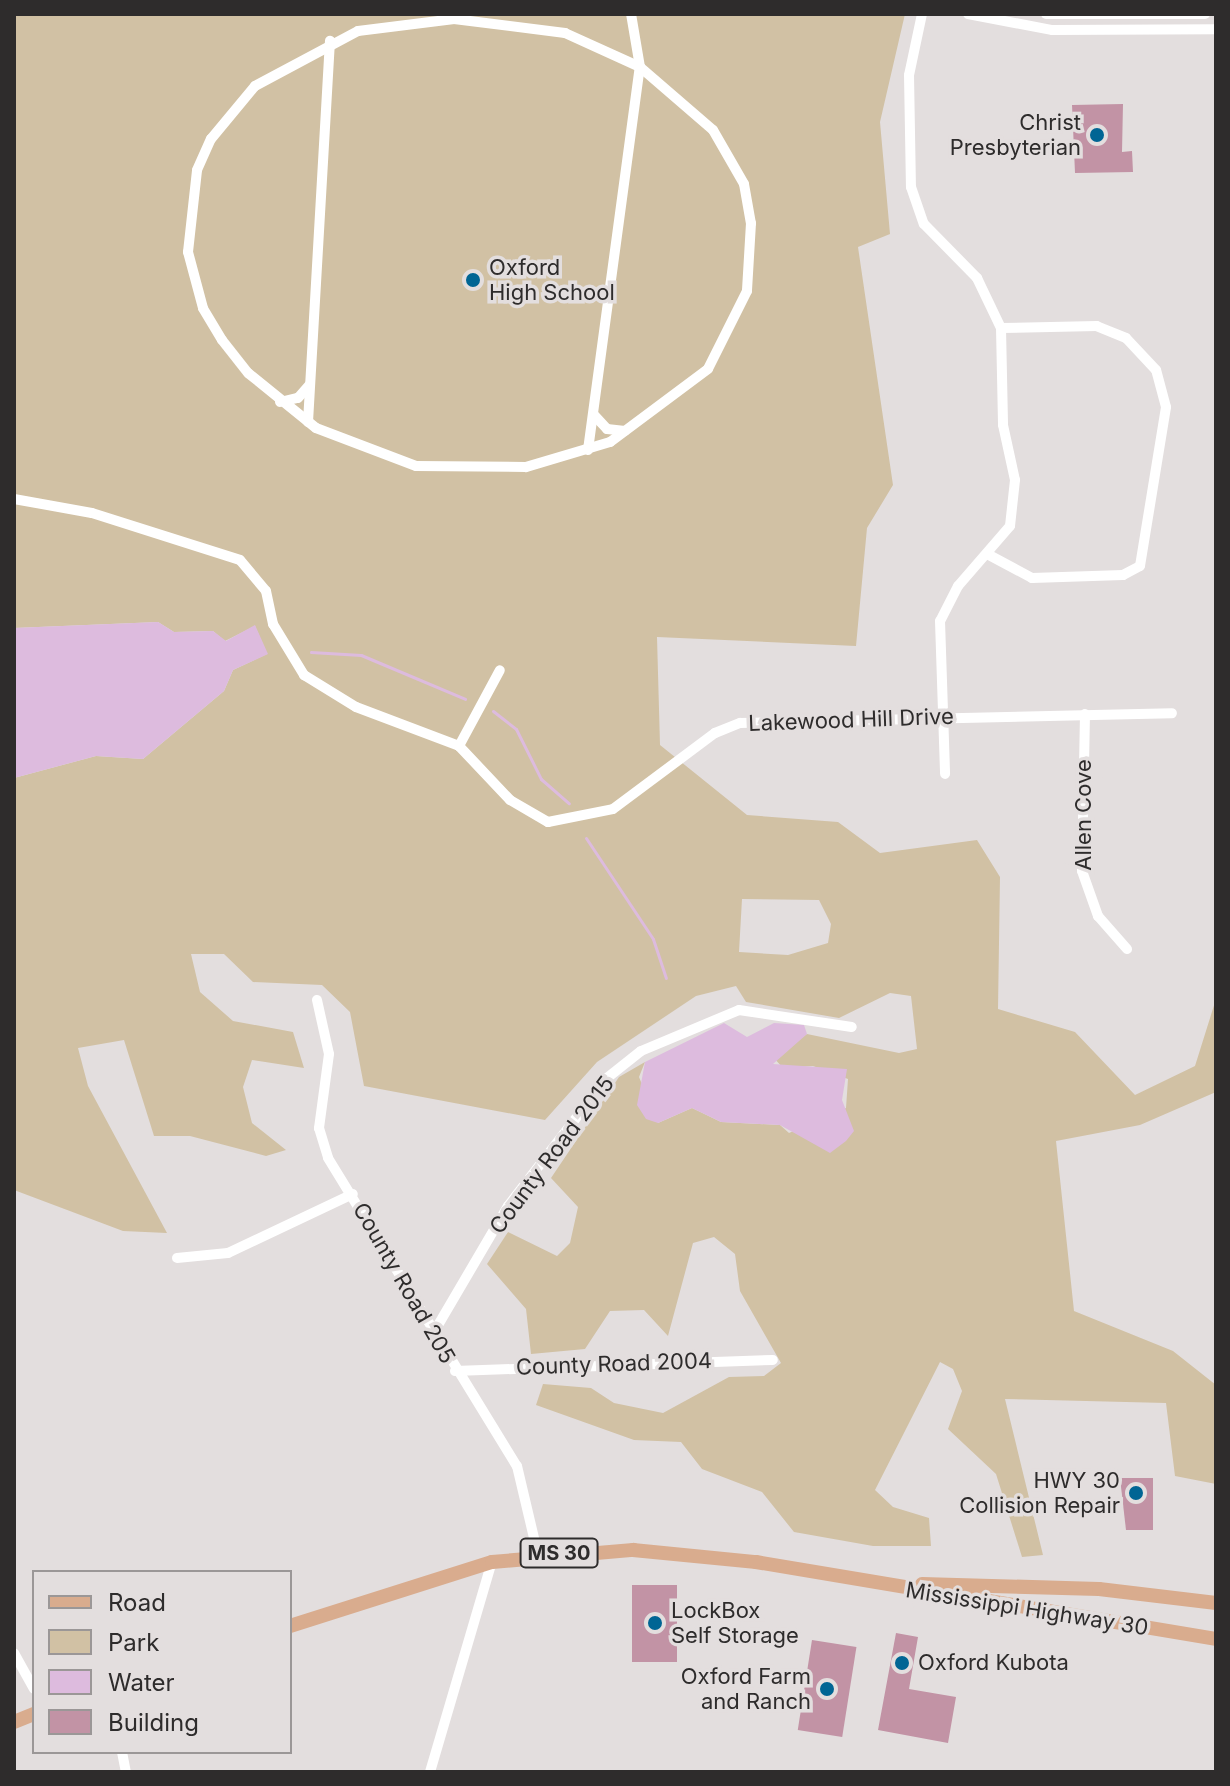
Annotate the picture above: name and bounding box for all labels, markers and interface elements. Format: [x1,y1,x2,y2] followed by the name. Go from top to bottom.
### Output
[950,109,1081,160] place label: Christ Presbyterian
[1088,126,1106,144] marker: Christ Presbyterian
[489,254,615,306] place label: Oxford High School
[464,271,482,289] marker: Oxford High School
[748,703,954,737] street label: Lakewood Hill Drive
[1071,759,1097,871] street label: Allen Cove
[484,1071,620,1239] street label: County Road 2015
[347,1198,461,1368] street label: County Road 205
[516,1347,712,1381] street label: County Road 2004
[959,1467,1120,1518] place label: HWY 30 Collision Repair
[1127,1484,1145,1502] marker: HWY 30 Collision Repair
[519,1537,599,1569] road number: MS 30
[32,1570,292,1754] legend
[904,1577,1150,1641] street label: Mississippi Highway 30
[108,1588,166,1617] text: Road
[671,1597,799,1648] place label: LockBox Self Storage
[646,1614,664,1632] marker: LockBox Self Storage
[108,1628,159,1657] text: Park
[918,1650,1069,1676] place label: Oxford Kubota
[893,1654,911,1672] marker: Oxford Kubota
[681,1663,811,1714] place label: Oxford Farm and Ranch
[108,1668,175,1697] text: Water
[818,1680,836,1698] marker: Oxford Farm and Ranch
[108,1708,199,1737] text: Building

